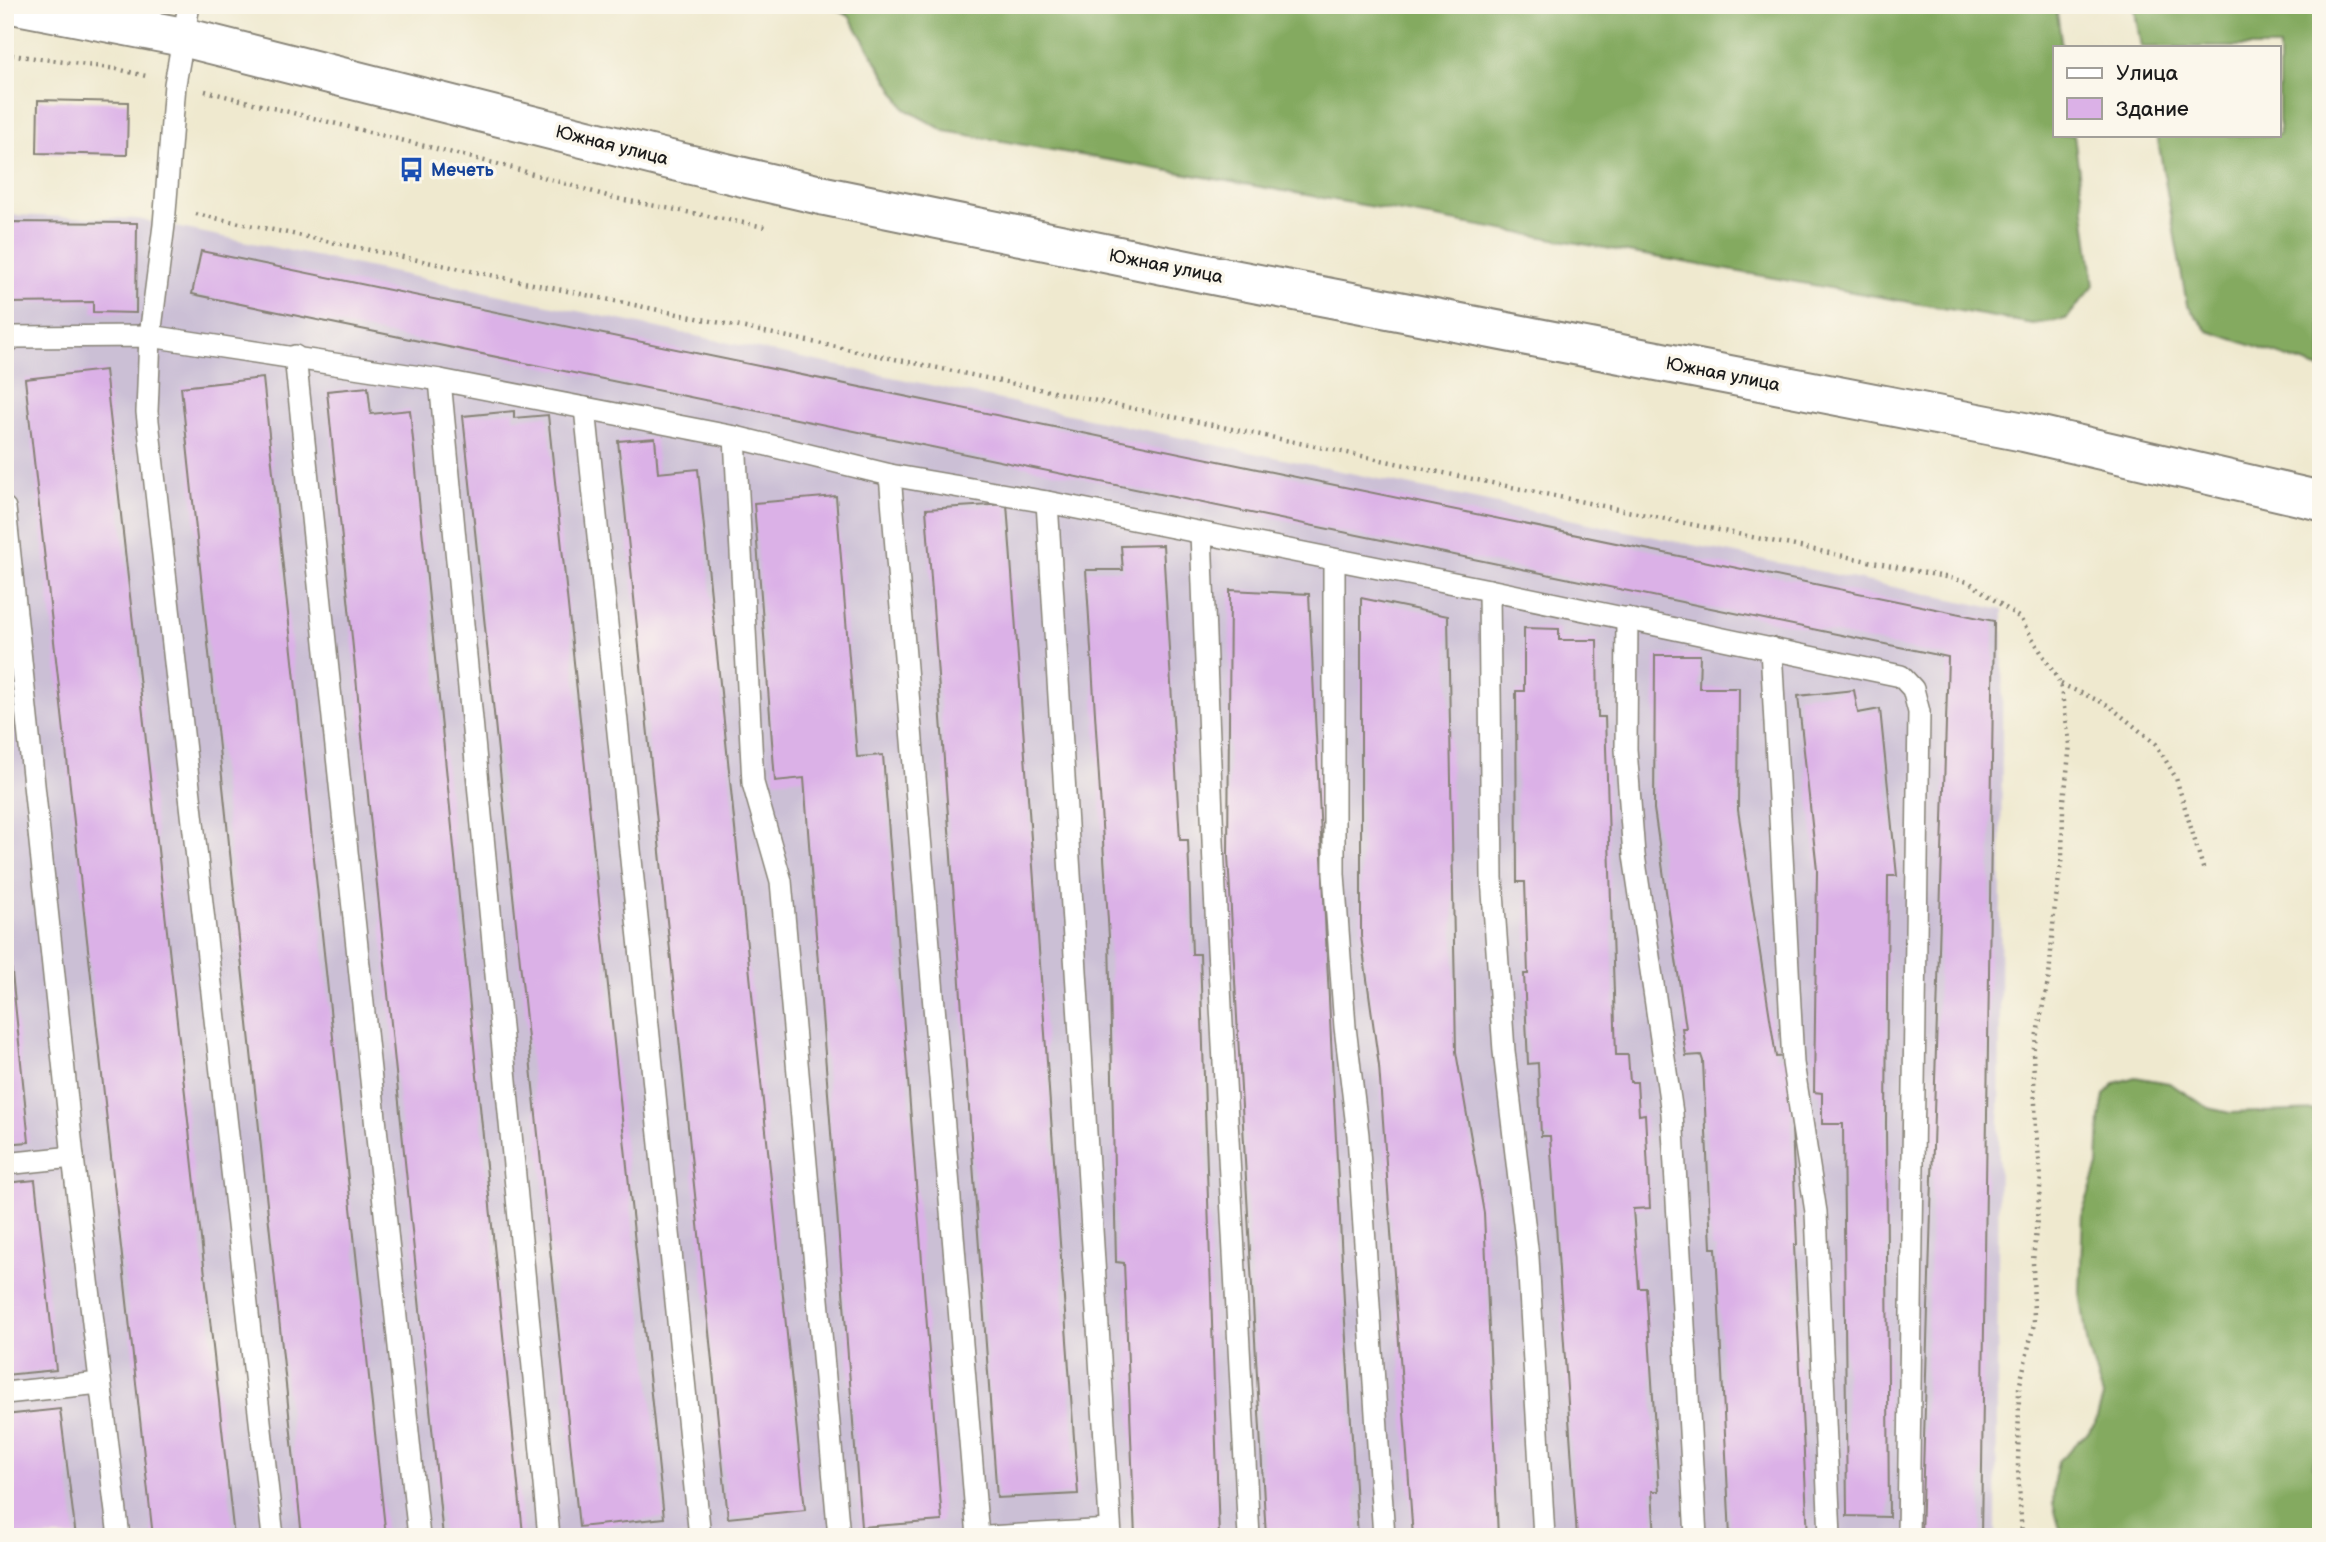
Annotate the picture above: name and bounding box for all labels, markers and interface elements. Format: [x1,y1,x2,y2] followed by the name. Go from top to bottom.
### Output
[2053,46,2280,136] legend
[2116,61,2179,86] text: Улица
[2116,97,2189,122] text: Здание
[553,121,671,170] street label: Южная улица
[397,156,425,184] bus stop icon: Мечеть
[431,160,495,181] place label: Мечеть
[1107,245,1225,288] street label: Южная улица
[1664,353,1782,396] street label: Южная улица

